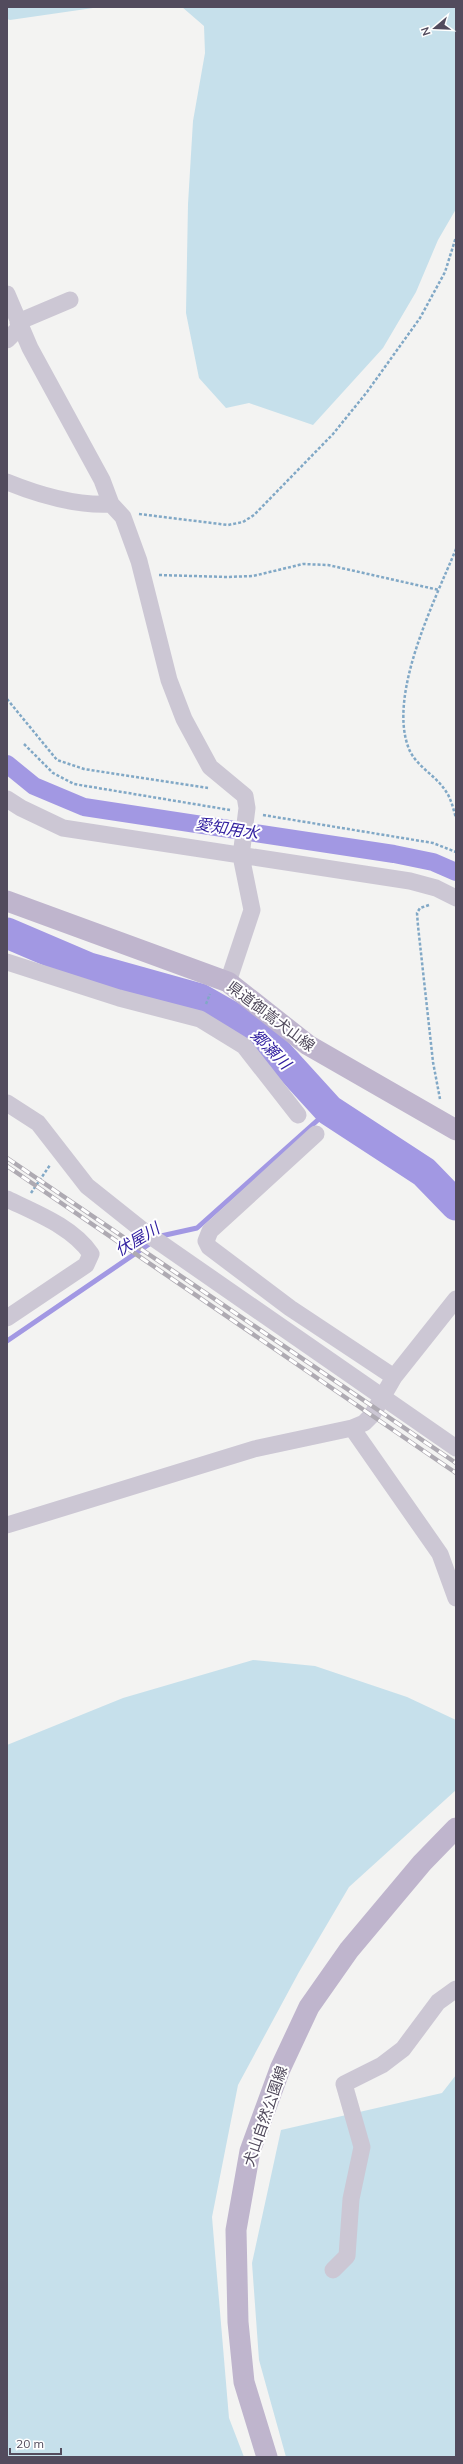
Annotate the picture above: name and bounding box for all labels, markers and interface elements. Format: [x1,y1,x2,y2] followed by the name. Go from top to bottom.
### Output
[415,8,455,48] north arrow
[418,25,434,37] text: N
[194,813,262,843] water label: 愛知用水
[223,977,319,1055] street label: 県道御嵩犬山線
[247,1025,296,1074] water label: 郷瀬川
[111,1217,164,1260] water label: 伏屋川
[239,2063,291,2169] street label: 犬山自然公園線
[10,2430,61,2456] scale bar
[16,2436,44,2451] text: 20 m

